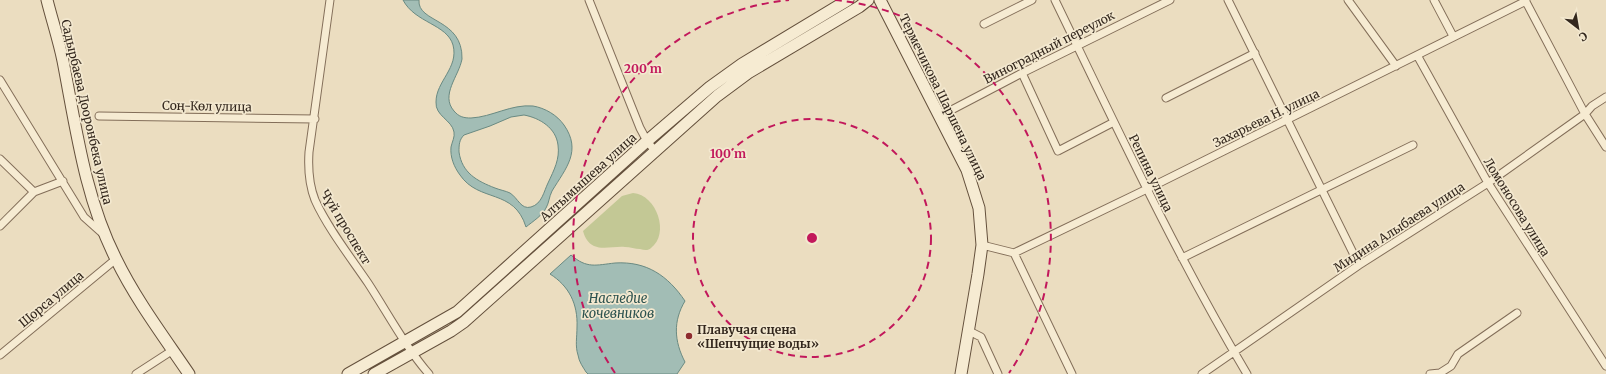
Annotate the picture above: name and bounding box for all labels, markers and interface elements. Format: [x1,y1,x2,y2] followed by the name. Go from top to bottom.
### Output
[981,7,1117,87] street label: Виноградный переулок
[1558,8,1598,48] north arrow
[896,12,990,183] street label: Термечикова Шаршена улица
[58,18,116,206] street label: Садырбаева Дооронбека улица
[1576,29,1590,44] text: С
[624,61,662,76] text: 200 m
[1210,86,1322,150] street label: Захарьева Н. улица
[162,98,253,114] street label: Соң-Көл улица
[536,129,640,225] street label: Алтымышева улица
[1126,132,1176,215] street label: Репина улица
[710,146,746,161] text: 100 m
[1481,155,1554,260] street label: Ломоносова улица
[1331,179,1468,275] street label: Мидина Алыбаева улица
[318,187,374,267] street label: Чүй проспект
[805,231,819,245] centre of rings
[16,267,87,330] street label: Щорса улица
[582,290,654,322] water label: Наследие кочевников
[697,322,819,351] place label: Плавучая сцена «Шепчущие воды»
[684,331,694,341] marker: Плавучая сцена «Шепчущие воды»

